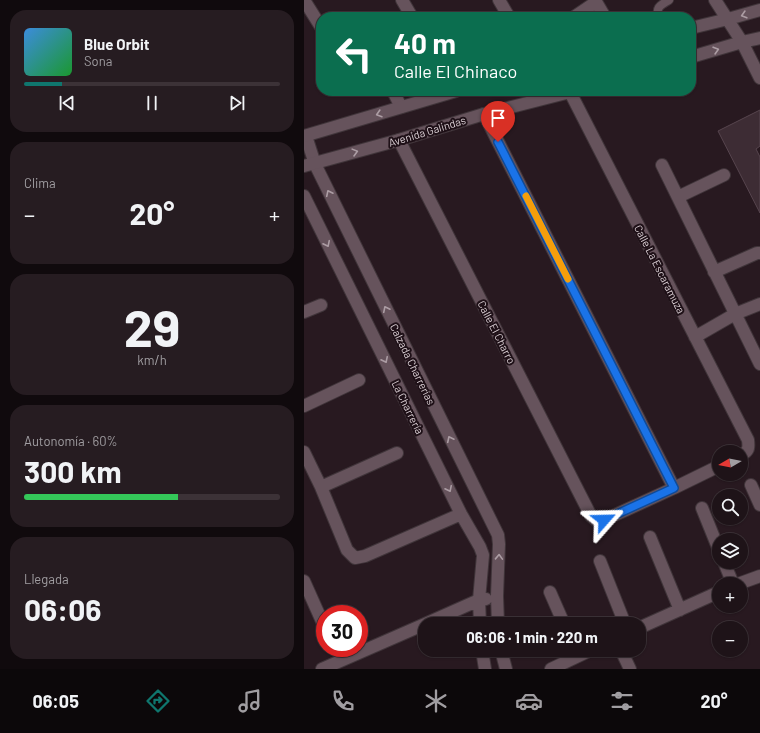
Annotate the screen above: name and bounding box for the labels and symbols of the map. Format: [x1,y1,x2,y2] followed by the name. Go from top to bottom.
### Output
[741,10,747,18] one-way arrow
[713,46,720,55] one-way arrow
[481,101,515,142] pin
[375,109,382,118] one-way arrow
[387,113,467,149] street label: Avenida Galindas
[351,148,358,157] one-way arrow
[326,190,334,197] one-way arrow
[632,222,688,316] street label: Calle La Escaramuza
[322,239,330,247] one-way arrow
[476,298,518,366] street label: Calle El Charro
[384,306,391,314] one-way arrow
[388,321,438,407] street label: Calzada Charrerías
[380,356,388,364] one-way arrow
[389,378,427,436] street label: La Charrería
[447,435,455,443] one-way arrow
[712,445,748,481] north arrow
[444,485,452,493] one-way arrow
[583,499,625,541] position arrow
[494,554,503,560] one-way arrow
[316,605,368,657] speed limit sign: 30

